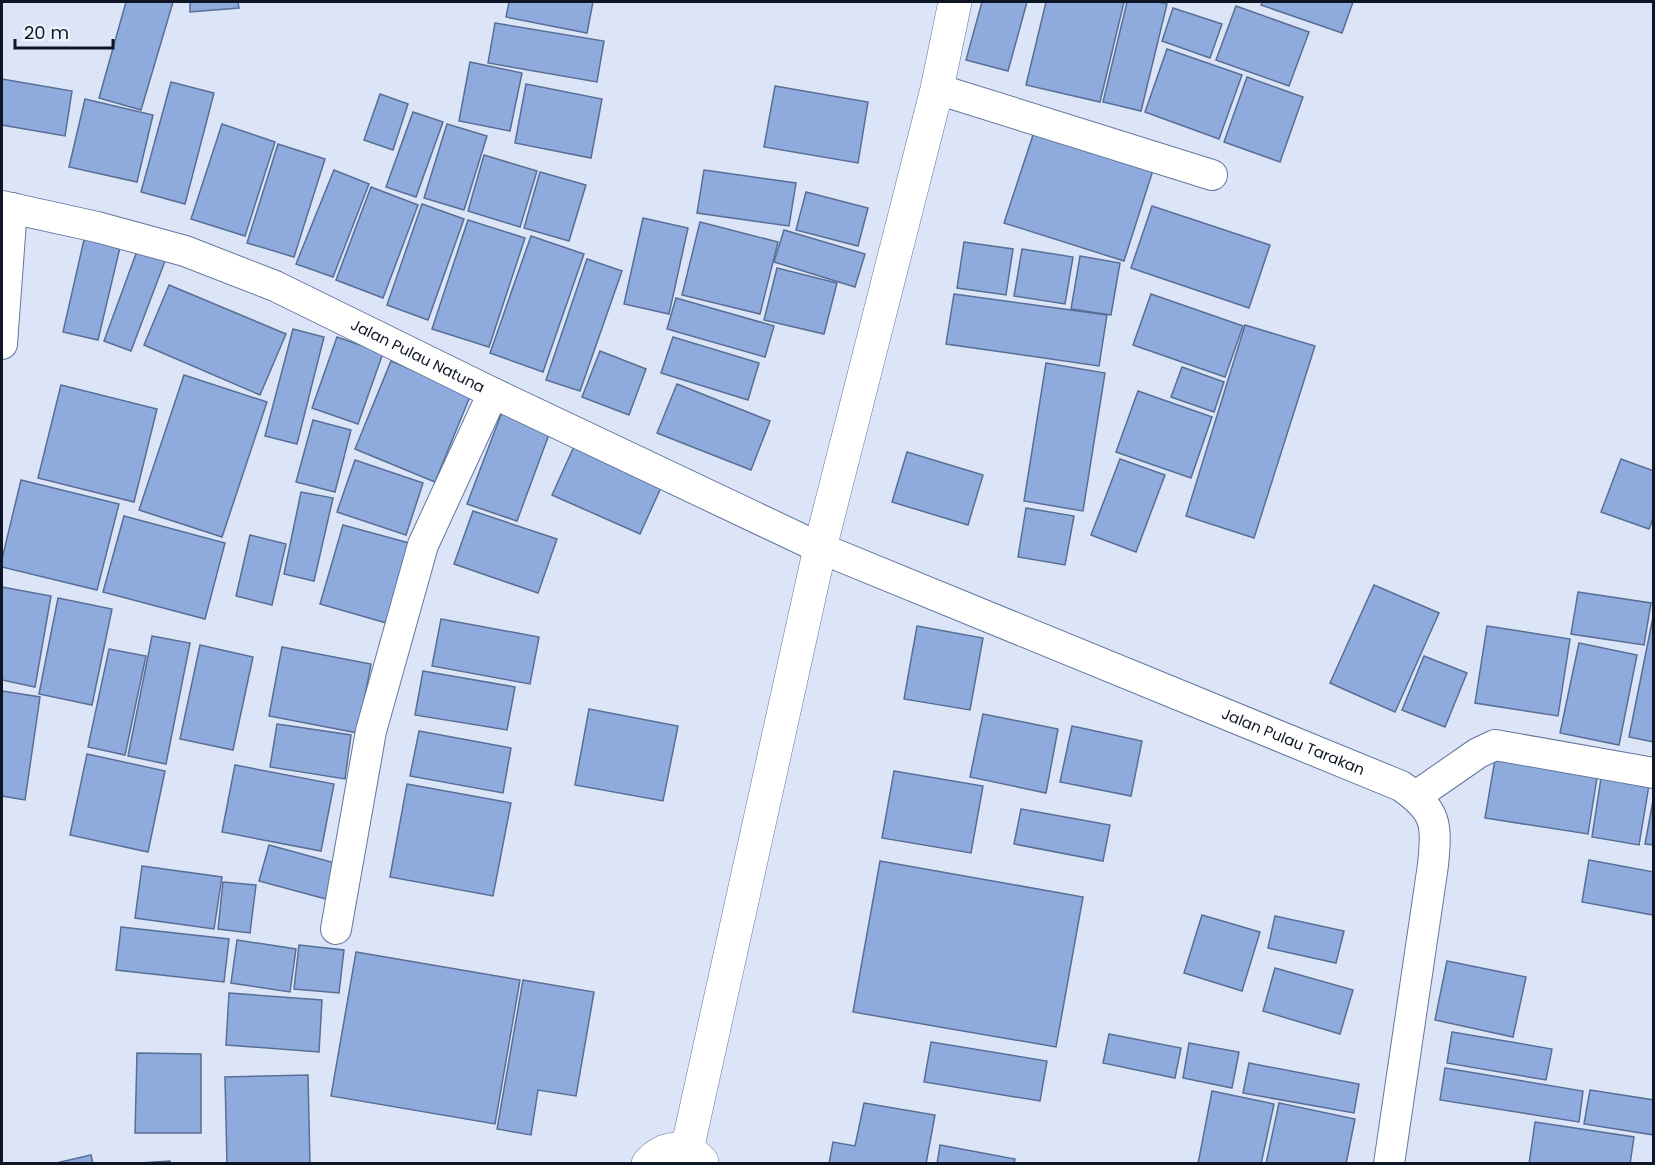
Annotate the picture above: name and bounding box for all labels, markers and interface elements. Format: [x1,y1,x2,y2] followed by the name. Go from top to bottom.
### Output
[15,12,112,50] scale bar
[24,20,69,45] text: 20 m
[347,314,488,397] street label: Jalan Pulau Natuna
[1219,703,1368,780] street label: Jalan Pulau Tarakan

